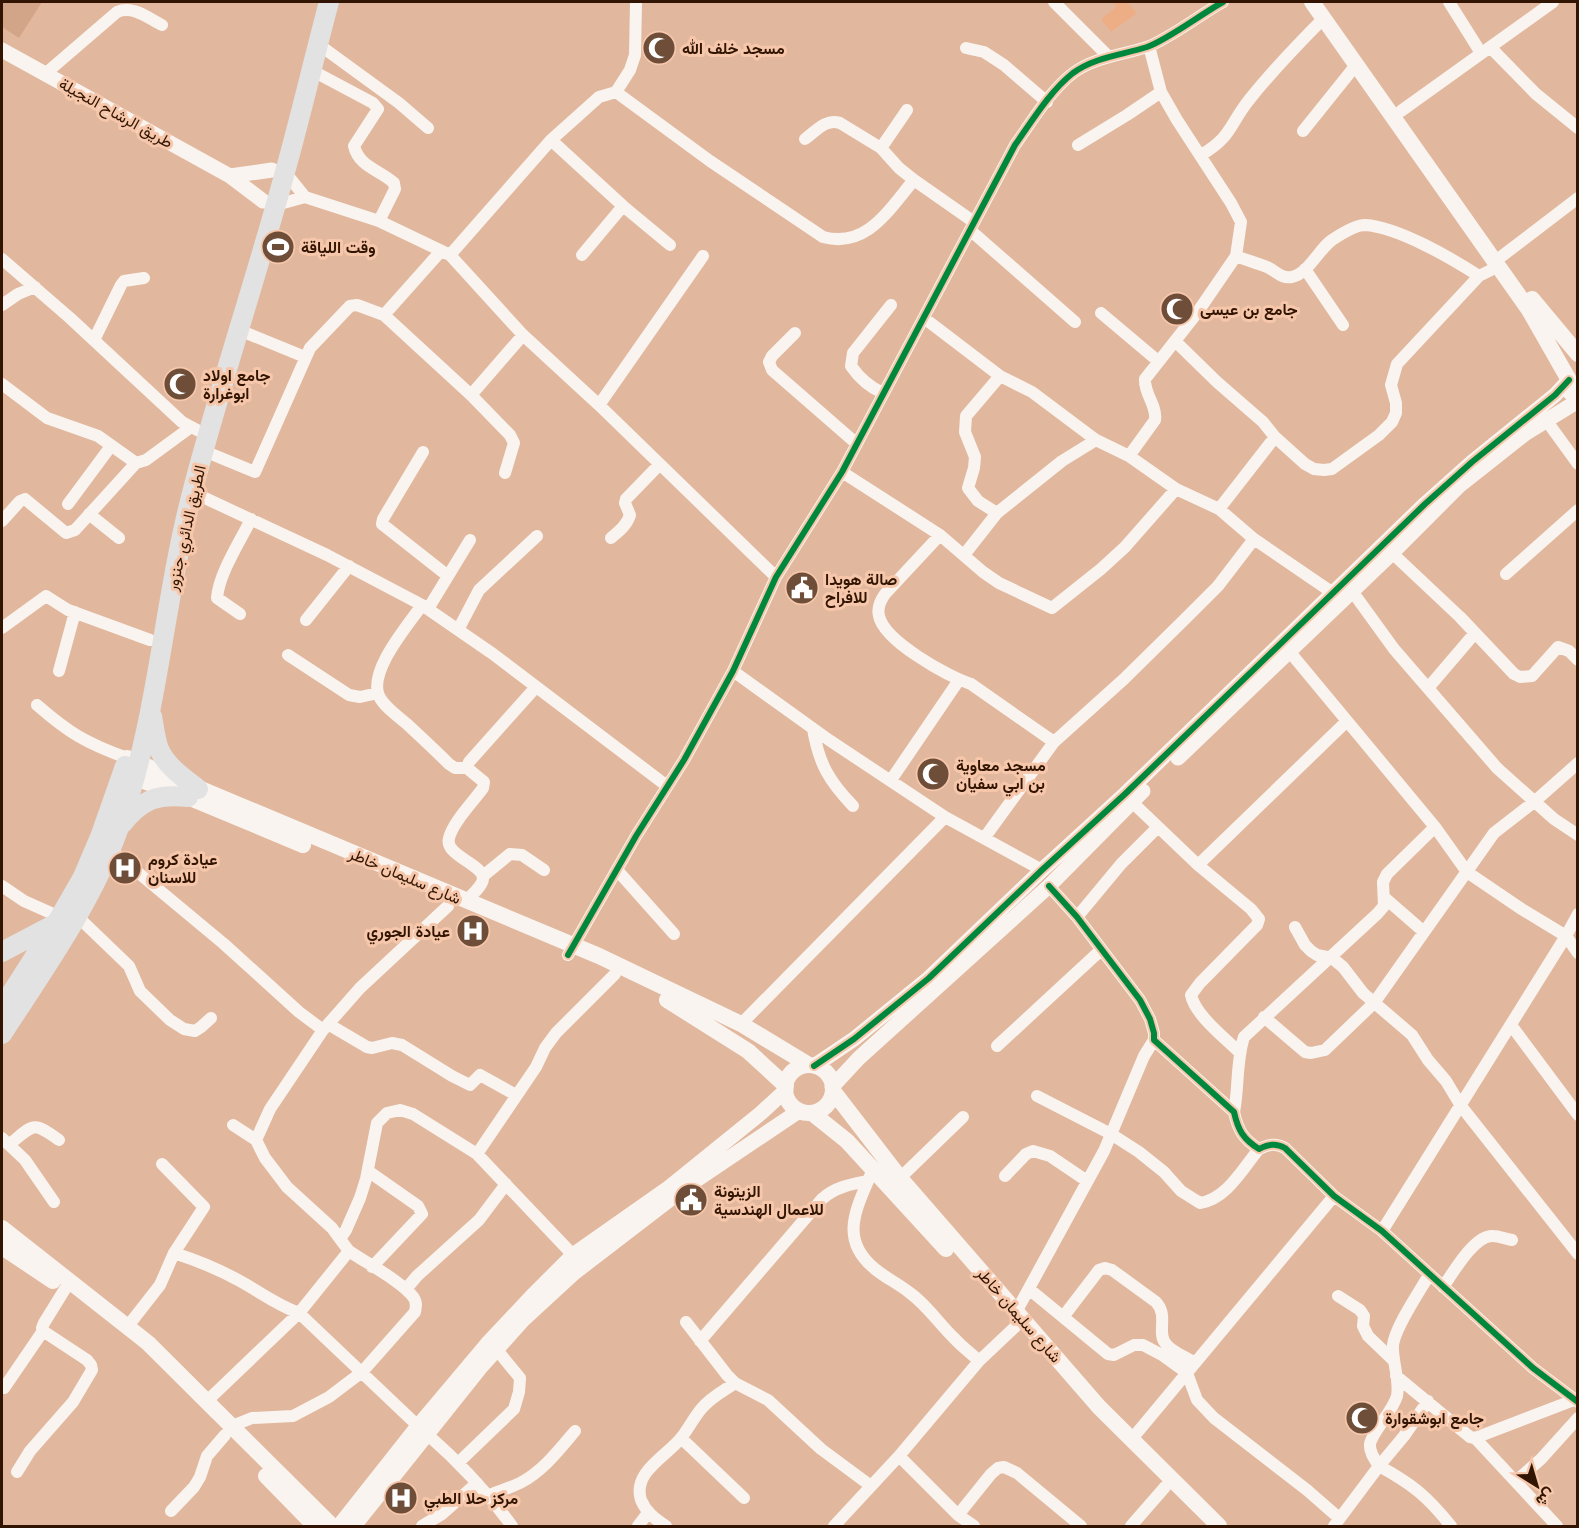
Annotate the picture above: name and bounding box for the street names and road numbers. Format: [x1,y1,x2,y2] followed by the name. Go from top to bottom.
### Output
[55,74,176,154] street label: طريق الرشاح النجيلة
[162,463,214,595] street label: الطريق الدائري جنزور
[344,843,464,910] street label: شارع سليمان خاطر
[970,1263,1065,1368] street label: شارع سليمان خاطر

